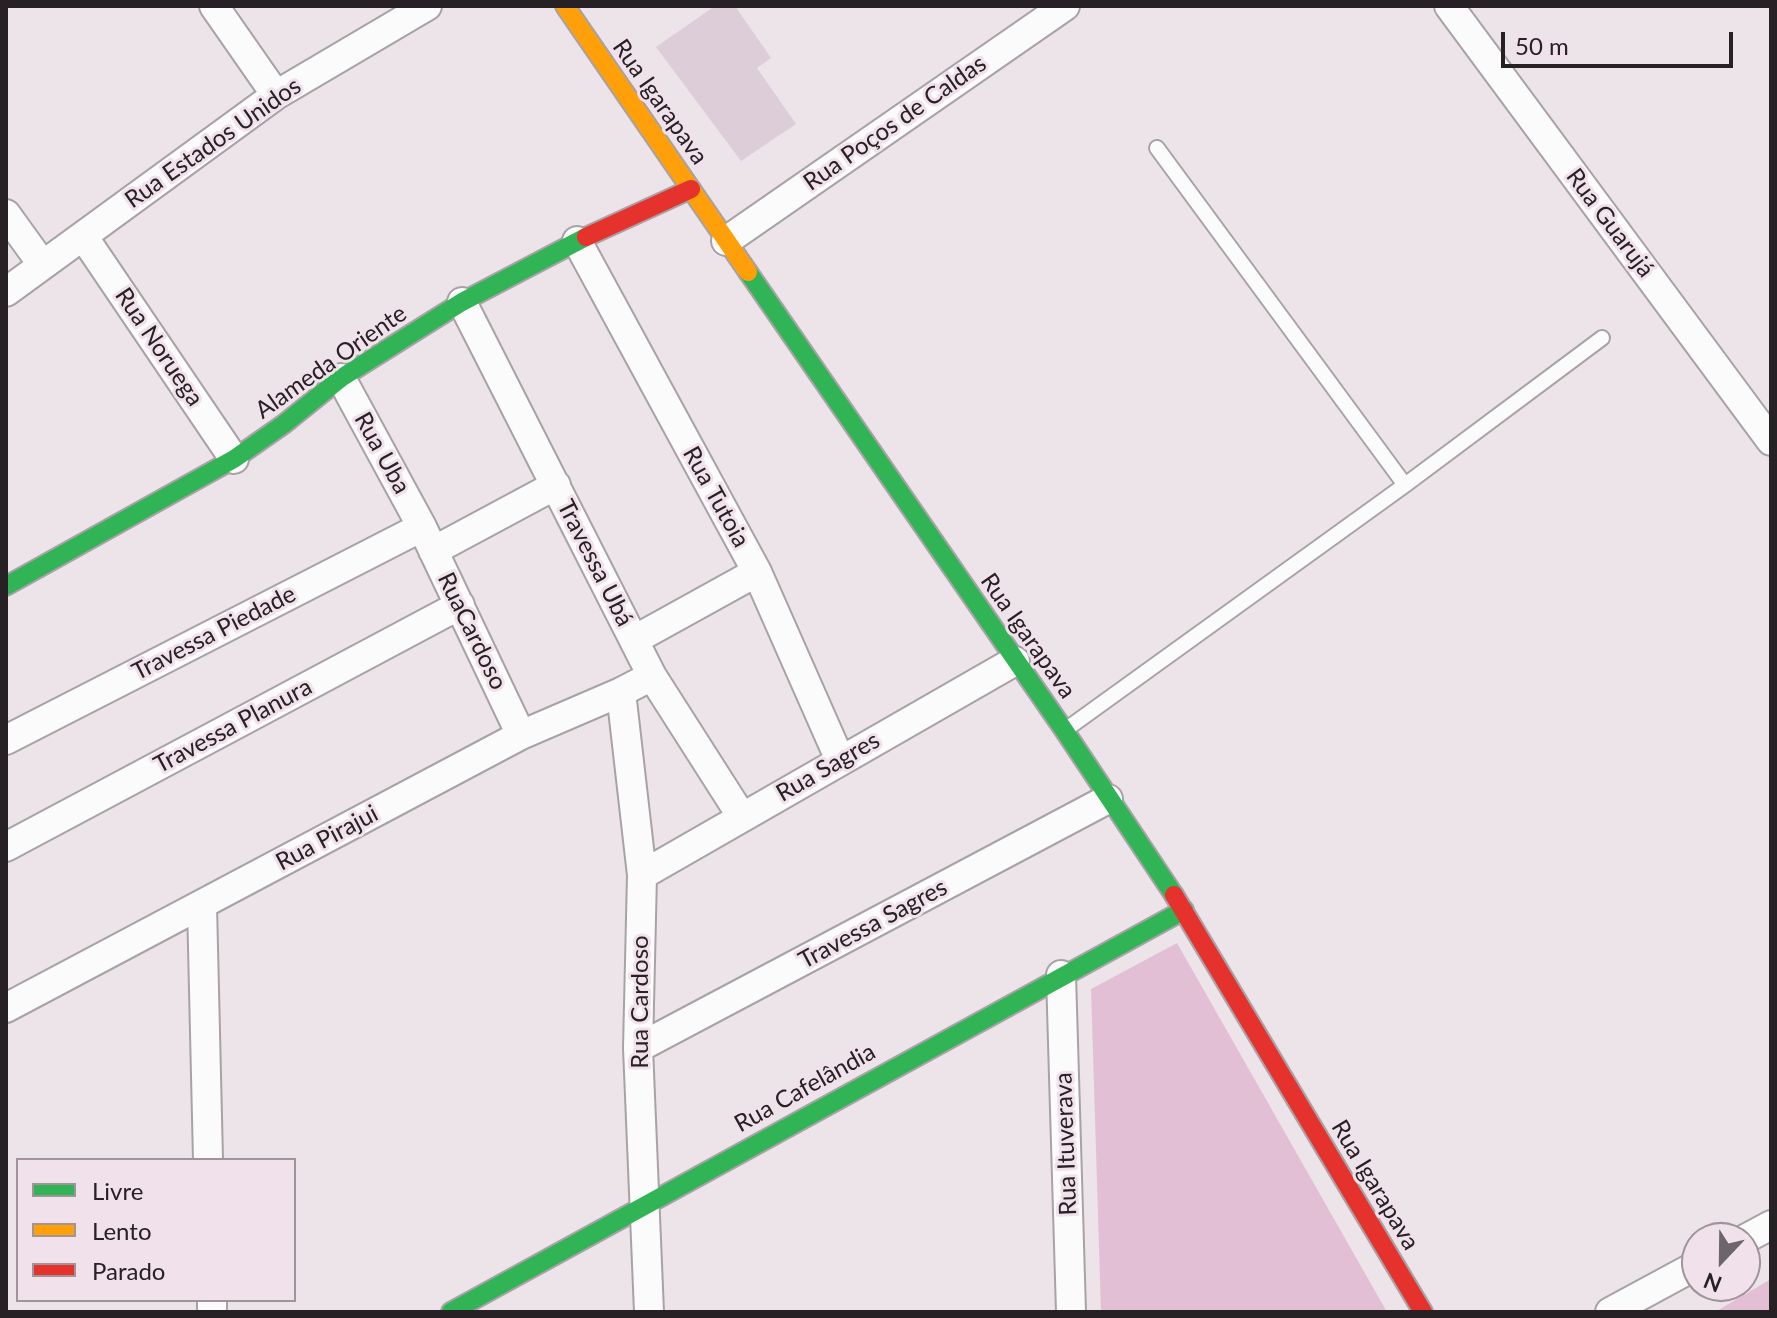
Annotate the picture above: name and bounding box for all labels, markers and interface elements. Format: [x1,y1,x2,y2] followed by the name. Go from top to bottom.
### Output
[1505,16,1737,66] scale bar
[1515,31,1569,60] text: 50 m
[606,34,714,170] street label: Rua Igarapava
[798,49,992,197] street label: Rua Poços de Caldas
[120,72,306,214] street label: Rua Estados Unidos
[1560,163,1660,283] street label: Rua Guarujá
[109,282,209,412] street label: Rua Noruega
[250,299,412,425] street label: Alameda Oriente
[348,407,416,499] street label: Rua Uba
[677,442,755,552] street label: Rua Tutoia
[551,495,639,631] street label: Travessa Ubá
[431,568,513,694] street label: RuaCardoso
[974,568,1082,704] street label: Rua Igarapava
[127,579,301,687] street label: Travessa Piedade
[149,672,317,780] street label: Travessa Planura
[771,726,885,808] street label: Rua Sagres
[271,799,383,877] street label: Rua Pirajui
[794,873,952,975] street label: Travessa Sagres
[626,935,654,1069] street label: Rua Cardoso
[730,1037,880,1139] street label: Rua Cafelândia
[1049,1072,1083,1216] street label: Rua Ituverava
[1325,1115,1425,1255] street label: Rua Igarapava
[16,1158,296,1302] legend
[92,1176,143,1205] text: Livre
[92,1216,152,1245] text: Lento
[1681,1222,1761,1302] north arrow
[92,1256,165,1285] text: Parado
[1700,1267,1725,1299] text: N

